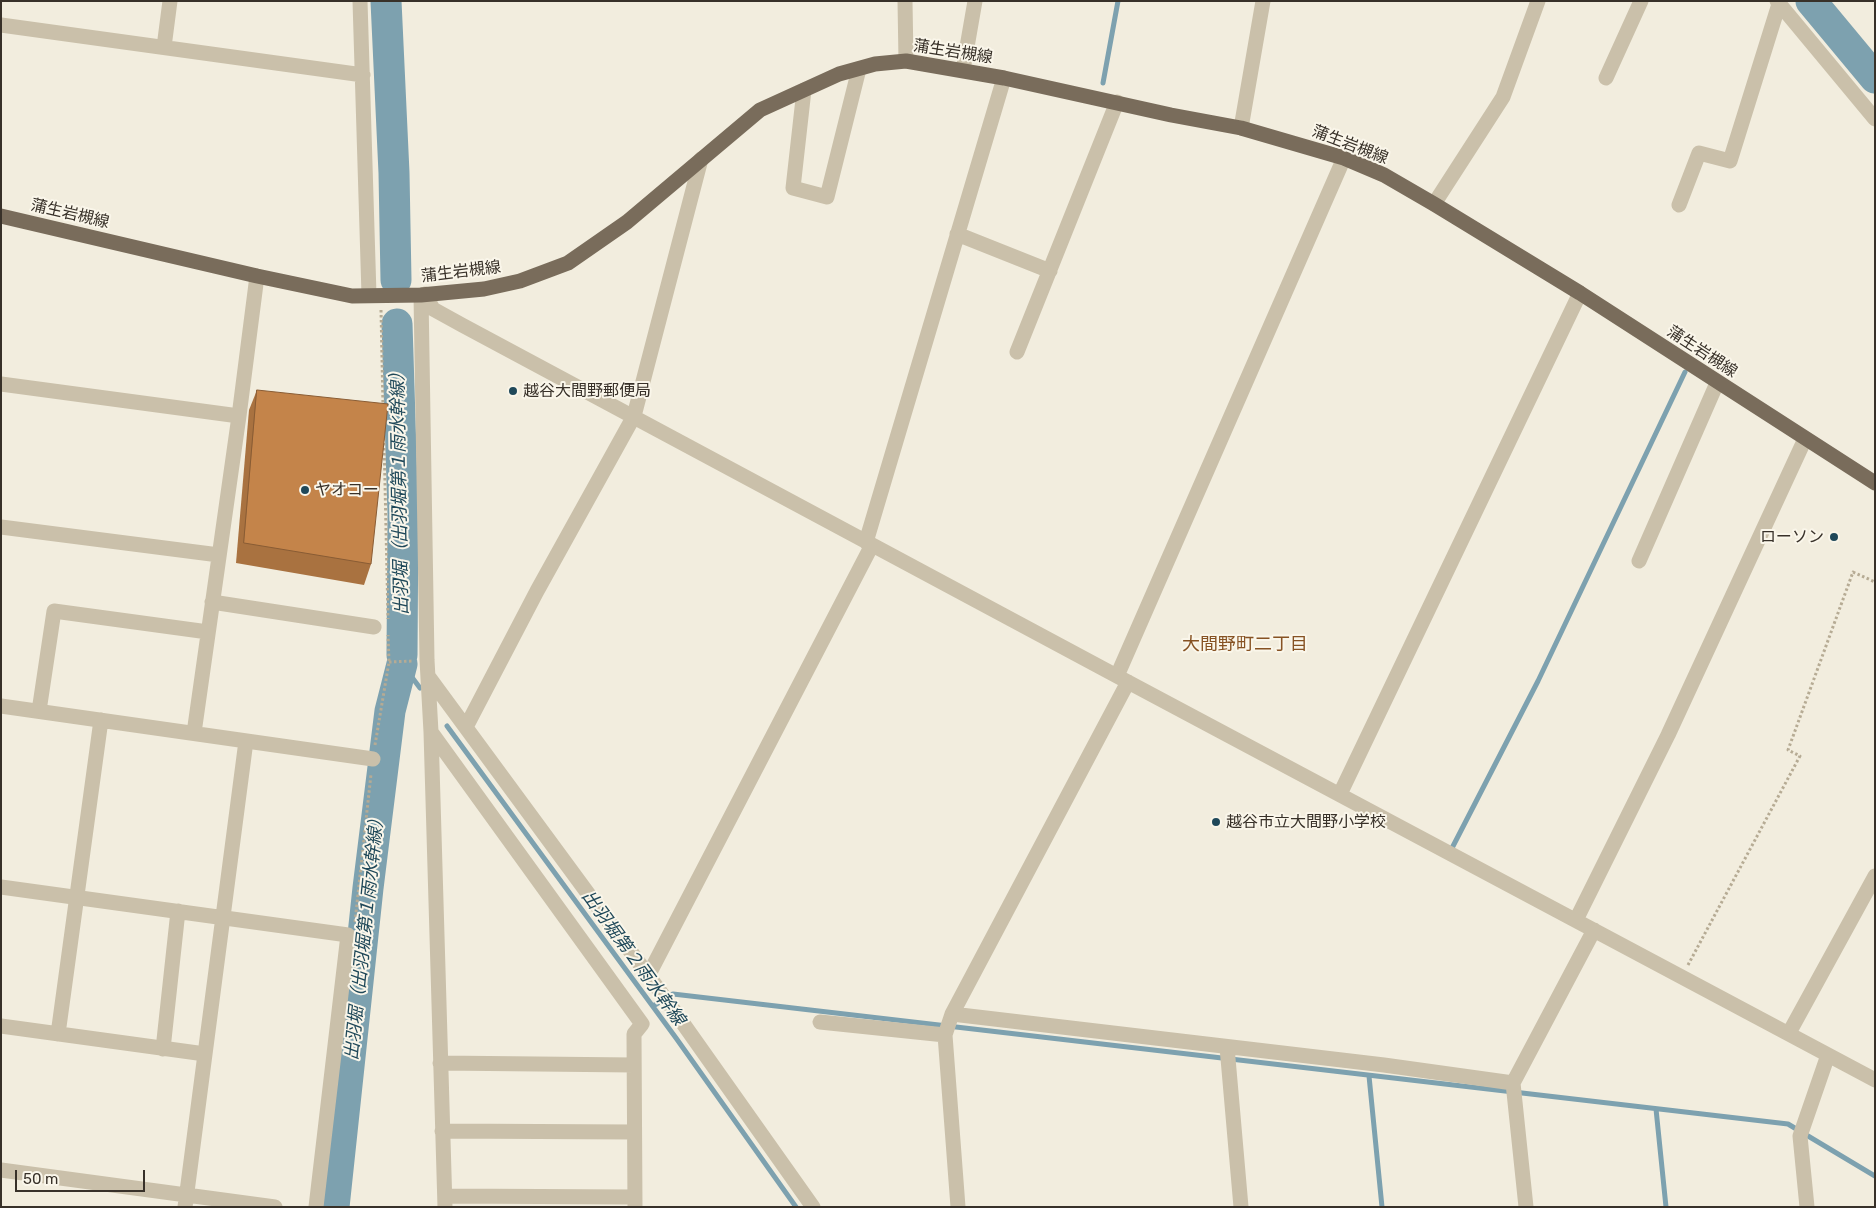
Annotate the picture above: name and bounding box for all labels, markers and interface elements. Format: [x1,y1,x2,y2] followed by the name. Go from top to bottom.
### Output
[912,36,994,68] street label: 蒲生岩槻線
[1309,122,1391,168] street label: 蒲生岩槻線
[29,196,111,232] street label: 蒲生岩槻線
[420,258,502,286] street label: 蒲生岩槻線
[1663,322,1741,382] street label: 蒲生岩槻線
[387,363,413,615] water label: 出羽堀（出羽堀第１雨水幹線）
[523,381,651,401] place label: 越谷大間野郵便局
[507,385,519,397] marker: 越谷大間野郵便局
[315,480,379,500] place label: ヤオコー
[299,484,311,496] marker: ヤオコー
[1760,527,1824,547] place label: ローソン
[1828,531,1840,543] marker: ローソン
[1182,634,1308,656] district label: 大間野町二丁目
[341,809,389,1061] water label: 出羽堀（出羽堀第１雨水幹線）
[1226,812,1386,832] place label: 越谷市立大間野小学校
[1210,816,1222,828] marker: 越谷市立大間野小学校
[577,886,689,1030] water label: 出羽堀第２雨水幹線
[18,1160,148,1192] scale bar
[23,1170,58,1188] text: 50 m

